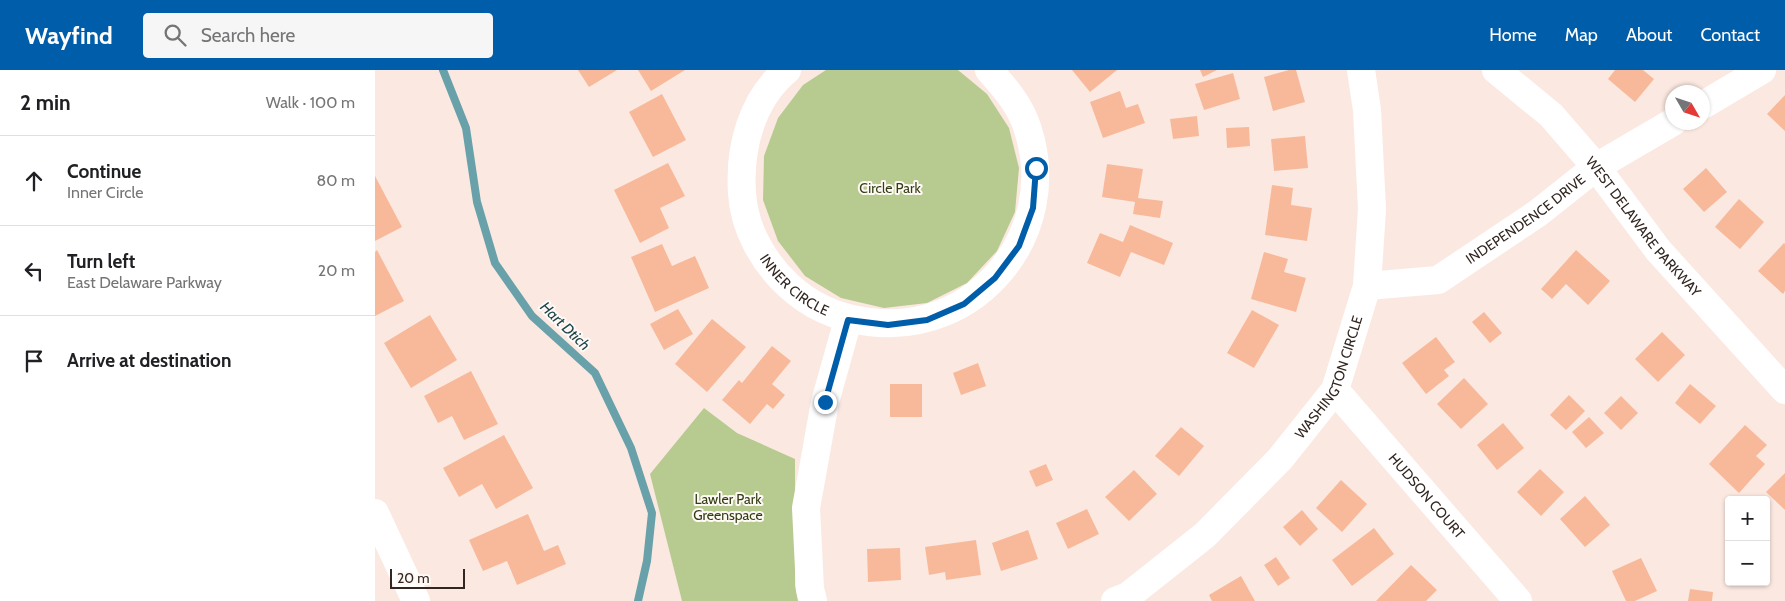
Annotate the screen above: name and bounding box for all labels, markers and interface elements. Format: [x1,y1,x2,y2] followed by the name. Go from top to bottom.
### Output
[143,13,493,58] search box
[25,21,113,50] text: Wayfind
[161,21,189,49] icon: search
[201,24,295,47] text: Search here
[1489,24,1537,46] text: Home
[1565,24,1598,46] text: Map
[1626,24,1672,46] text: About
[1700,24,1760,46] text: Contact
[1665,85,1710,130] north arrow
[20,90,71,115] text: 2 min
[266,93,355,112] text: Walk · 100 m
[1582,153,1706,301] street label: WEST DELAWARE PARKWAY
[1025,157,1048,180] route start
[67,160,141,183] text: Continue
[20,167,48,195] icon: ahead
[1462,170,1589,268] street label: INDEPENDENCE DRIVE
[317,171,355,190] text: 80 m
[859,179,921,197] park label: Circle Park
[67,183,143,202] text: Inner Circle
[67,250,135,273] text: Turn left
[756,251,832,320] street label: INNER CIRCLE
[20,257,48,285] icon: left
[318,261,355,280] text: 20 m
[67,273,222,292] text: East Delaware Parkway
[536,298,594,354] water label: Hart Dtich
[1291,313,1366,442] street label: WASHINGTON CIRCLE
[20,347,48,375] icon: arrive
[67,349,231,372] text: Arrive at destination
[814,391,837,414] route end
[1385,449,1469,543] street label: HUDSON COURT
[693,490,763,524] park label: Lawler Park Greenspace
[1725,496,1770,586] map controls
[1725,496,1770,541] button: +
[1725,541,1770,586] button: −
[390,566,465,589] scale bar
[397,569,430,587] text: 20 m

